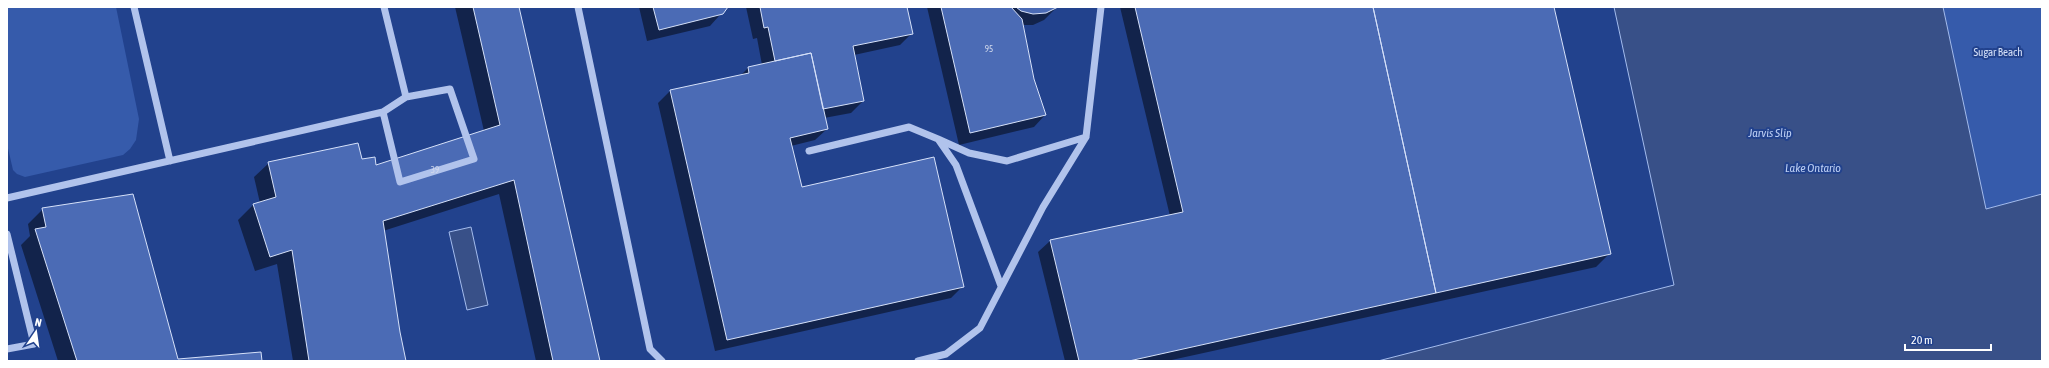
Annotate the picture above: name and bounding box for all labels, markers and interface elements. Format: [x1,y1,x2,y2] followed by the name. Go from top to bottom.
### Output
[985,44,993,54] house number: 95
[1973,46,2023,58] park label: Sugar Beach
[1747,126,1792,140] water label: Jarvis Slip
[1785,161,1841,175] water label: Lake Ontario
[431,165,439,175] house number: 39
[16,312,56,352] north arrow
[34,316,43,329] text: N
[1905,326,1991,352] scale bar
[1911,333,1933,347] text: 20 m

